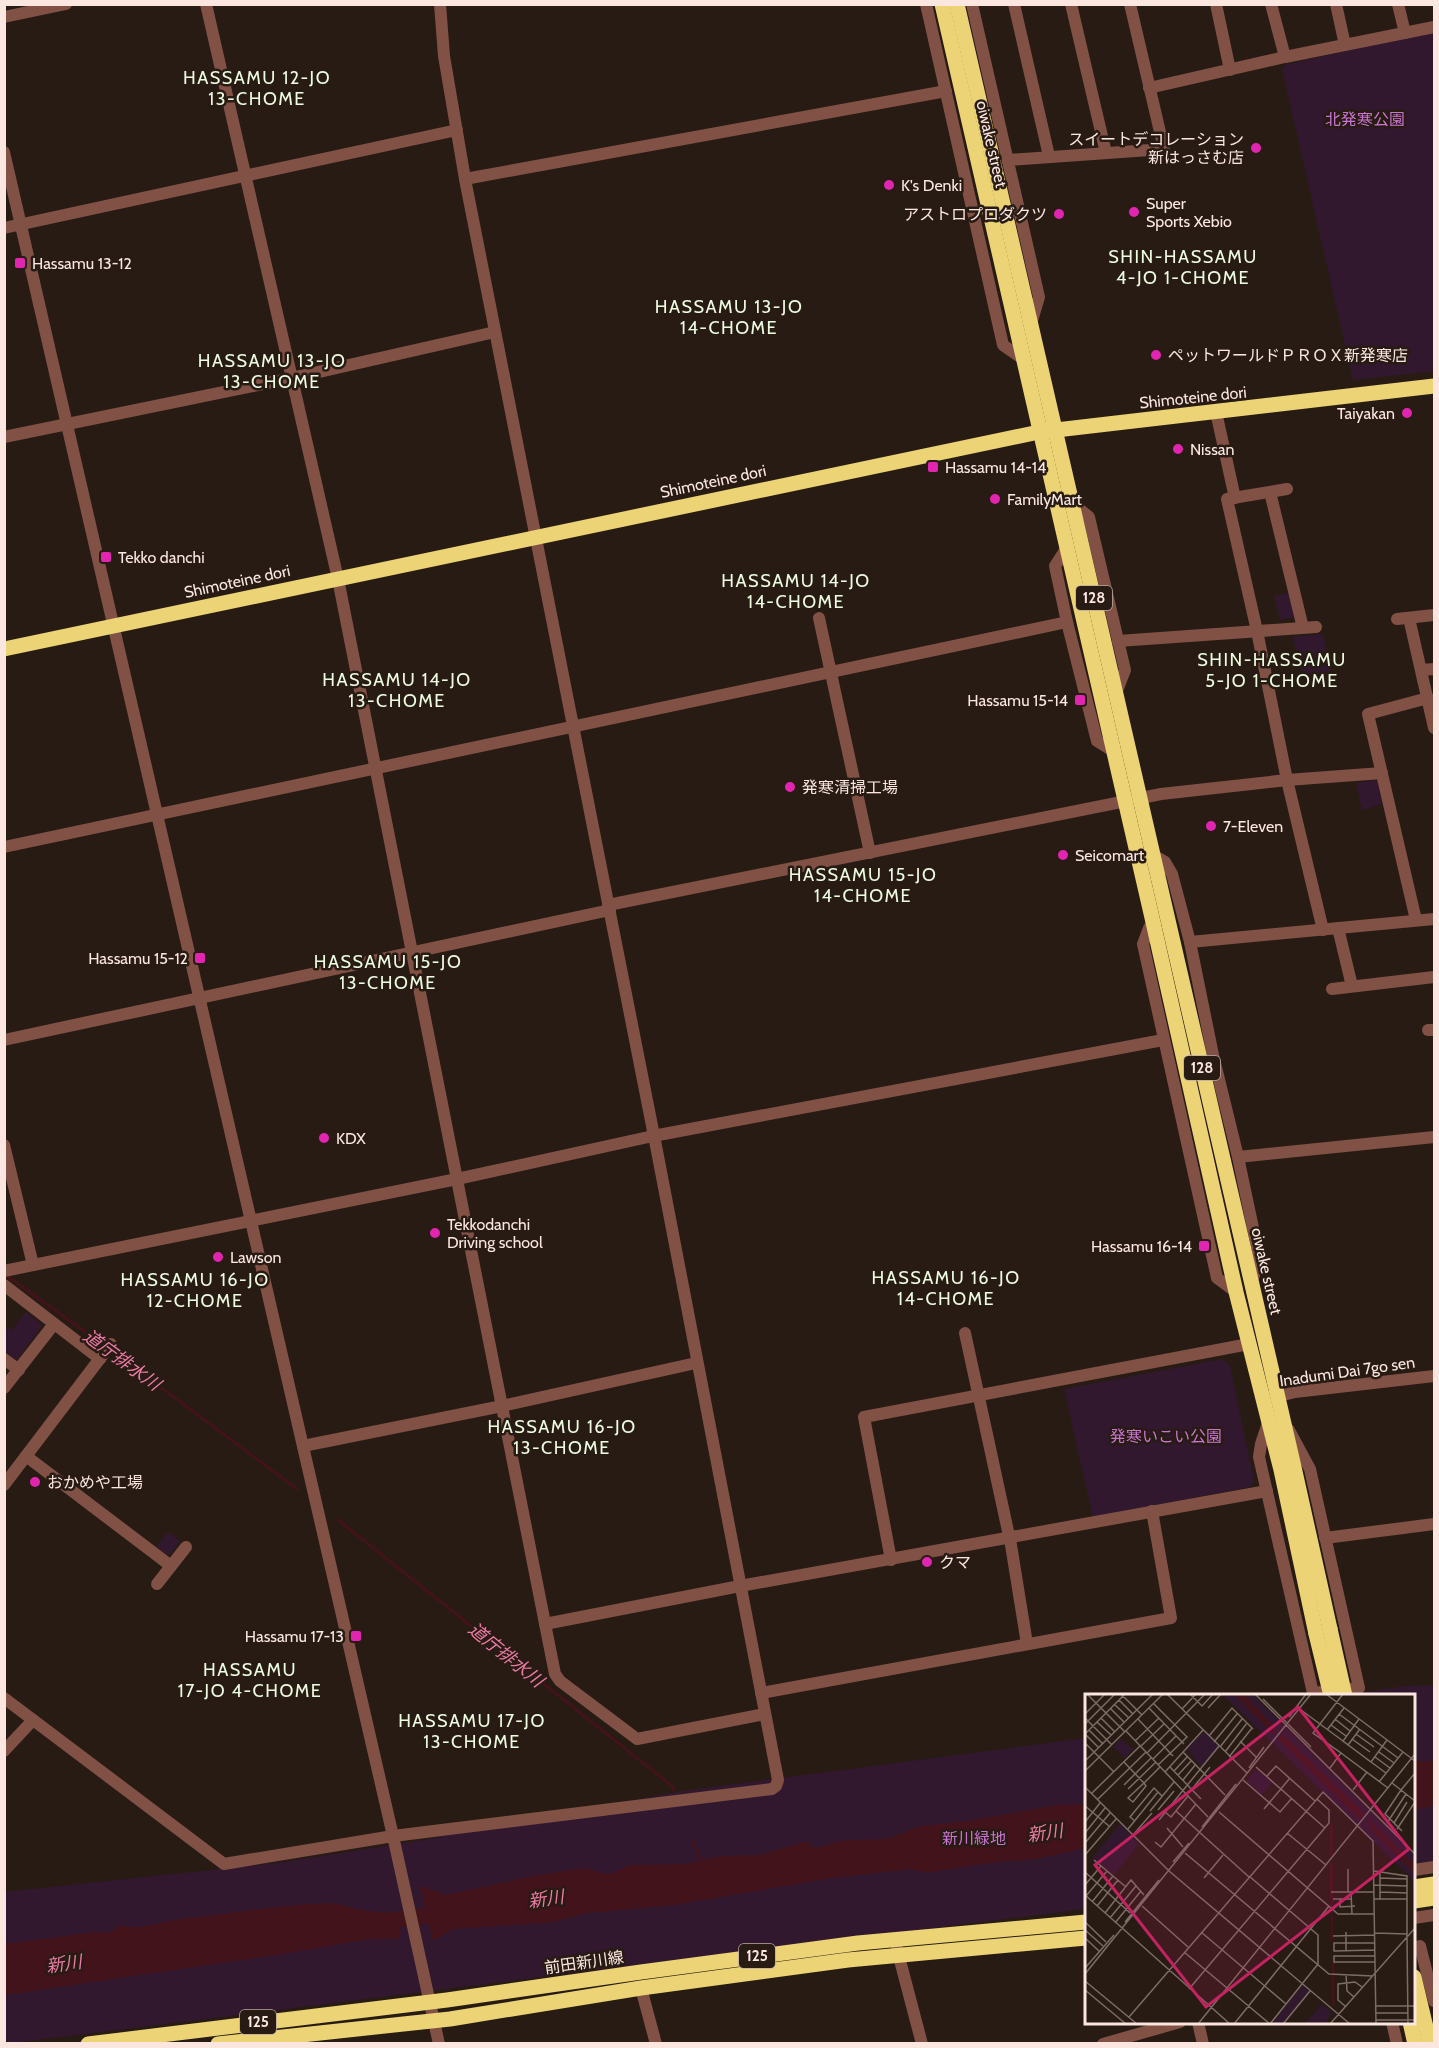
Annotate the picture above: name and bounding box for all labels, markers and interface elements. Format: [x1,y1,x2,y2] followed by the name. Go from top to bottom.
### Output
[183,67,331,110] district label: HASSAMU 12-JO 13-CHOME
[972,99,1011,190] street label: oiwake street
[1325,110,1405,129] park label: 北発寒公園
[1068,130,1244,167] place label: スイートデコレーション 新はっさむ店
[1249,141,1263,155] marker: スイートデコレーション 新はっさむ店
[901,176,962,195] place label: K's Denki
[882,178,896,192] marker: K's Denki
[1146,194,1232,231] place label: Super Sports Xebio
[903,205,1047,224] place label: アストロプロダクツ
[1127,205,1141,219] marker: Super Sports Xebio
[1052,207,1066,221] marker: アストロプロダクツ
[1108,246,1258,289] district label: SHIN-HASSAMU 4-JO 1-CHOME
[32,254,132,273] place label: Hassamu 13-12
[13,256,27,270] marker: Hassamu 13-12
[655,296,803,339] district label: HASSAMU 13-JO 14-CHOME
[1168,346,1408,365] place label: ペットワールドＰＲＯＸ新発寒店
[1149,348,1163,362] marker: ペットワールドＰＲＯＸ新発寒店
[198,350,346,393] district label: HASSAMU 13-JO 13-CHOME
[1138,382,1248,413] street label: Shimoteine dori
[1337,404,1395,423] place label: Taiyakan
[1400,406,1414,420] marker: Taiyakan
[1190,440,1234,459] place label: Nissan
[1171,442,1185,456] marker: Nissan
[945,458,1046,477] place label: Hassamu 14-14
[926,460,940,474] marker: Hassamu 14-14
[658,461,768,502] street label: Shimoteine dori
[1007,490,1083,509] place label: FamilyMart
[988,492,1002,506] marker: FamilyMart
[118,548,205,567] place label: Tekko danchi
[99,550,113,564] marker: Tekko danchi
[182,561,292,602] street label: Shimoteine dori
[721,570,871,613] district label: HASSAMU 14-JO 14-CHOME
[1076,586,1112,610] road number: 128
[1197,649,1347,692] district label: SHIN-HASSAMU 5-JO 1-CHOME
[322,669,472,712] district label: HASSAMU 14-JO 13-CHOME
[967,691,1068,710] place label: Hassamu 15-14
[1073,693,1087,707] marker: Hassamu 15-14
[802,778,898,797] place label: 発寒清掃工場
[783,780,797,794] marker: 発寒清掃工場
[1223,817,1283,836] place label: 7-Eleven
[1204,819,1218,833] marker: 7-Eleven
[1075,846,1145,865] place label: Seicomart
[1056,848,1070,862] marker: Seicomart
[789,864,937,907] district label: HASSAMU 15-JO 14-CHOME
[88,949,188,968] place label: Hassamu 15-12
[193,951,207,965] marker: Hassamu 15-12
[314,951,462,994] district label: HASSAMU 15-JO 13-CHOME
[1184,1056,1220,1080] road number: 128
[336,1129,366,1148] place label: KDX
[317,1131,331,1145] marker: KDX
[447,1215,543,1252] place label: Tekkodanchi Driving school
[428,1226,442,1240] marker: Tekkodanchi Driving school
[1247,1226,1286,1317] street label: oiwake street
[1091,1237,1192,1256] place label: Hassamu 16-14
[1197,1239,1211,1253] marker: Hassamu 16-14
[230,1248,282,1267] place label: Lawson
[211,1250,225,1264] marker: Lawson
[871,1267,1021,1310] district label: HASSAMU 16-JO 14-CHOME
[120,1269,270,1312] district label: HASSAMU 16-JO 12-CHOME
[79,1325,166,1397] water label: 道庁排水川
[1278,1353,1416,1390] street label: Inadumi Dai 7go sen
[487,1416,637,1459] district label: HASSAMU 16-JO 13-CHOME
[1110,1427,1222,1446] park label: 発寒いこい公園
[47,1473,143,1492] place label: おかめや工場
[28,1475,42,1489] marker: おかめや工場
[939,1553,971,1572] place label: クマ
[920,1555,934,1569] marker: クマ
[464,1618,549,1693] water label: 道庁排水川
[245,1627,344,1646] place label: Hassamu 17-13
[349,1629,363,1643] marker: Hassamu 17-13
[178,1659,322,1702] district label: HASSAMU 17-JO 4-CHOME
[1085,1694,1415,2024] inset map
[398,1710,546,1753] district label: HASSAMU 17-JO 13-CHOME
[1026,1819,1066,1846] water label: 新川
[942,1829,1006,1848] park label: 新川緑地
[527,1885,567,1912] water label: 新川
[739,1944,775,1968] road number: 125
[543,1948,625,1977] street label: 前田新川線
[45,1950,85,1977] water label: 新川
[240,2010,276,2034] road number: 125

